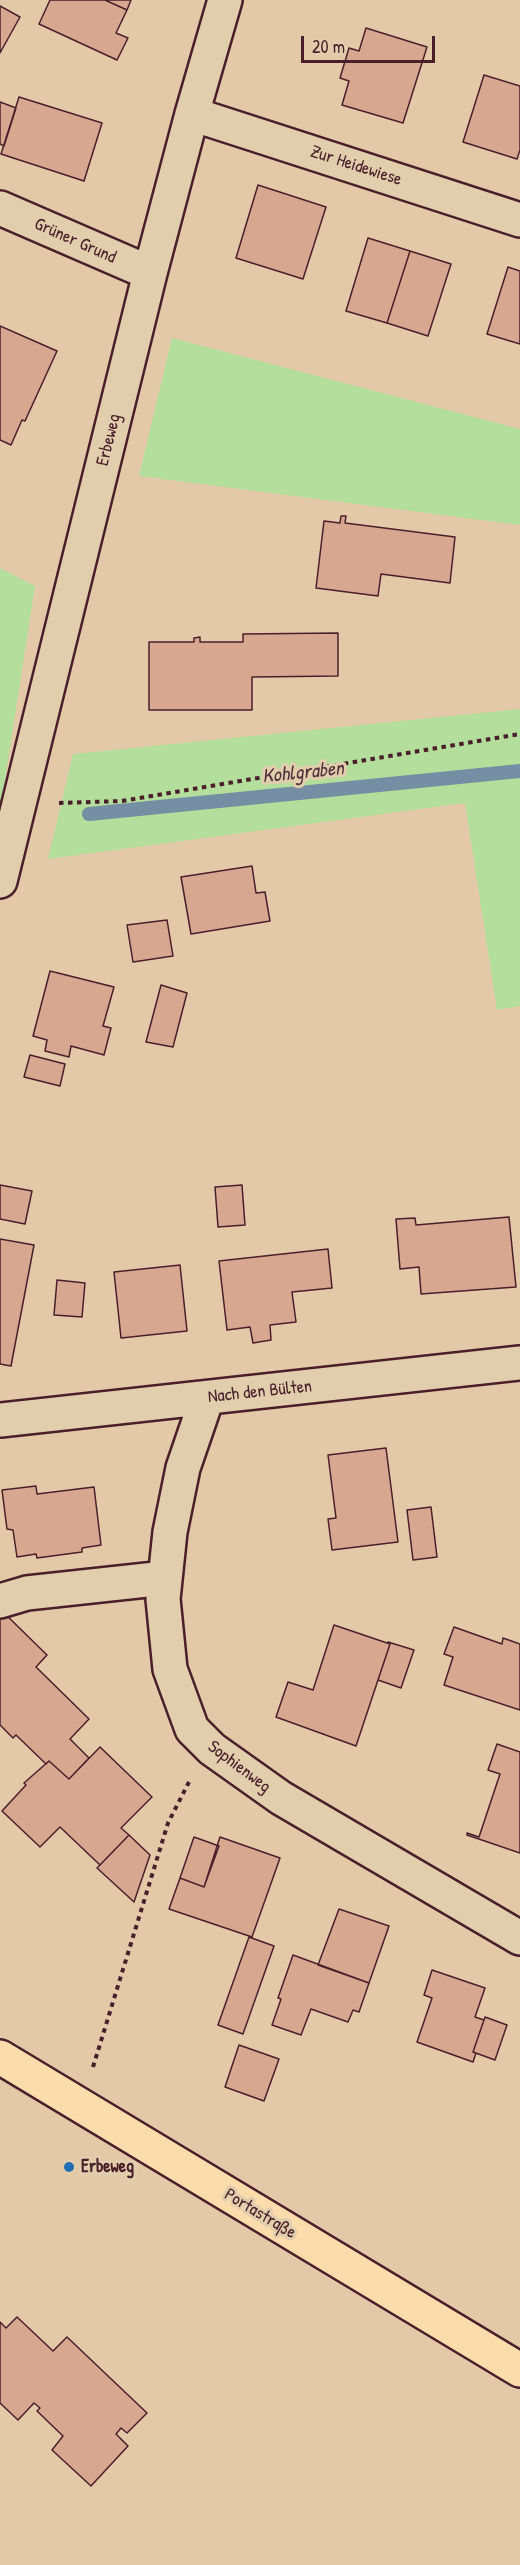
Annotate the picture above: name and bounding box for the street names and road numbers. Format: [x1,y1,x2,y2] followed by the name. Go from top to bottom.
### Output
[308,141,404,191] street label: Zur Heidewiese
[31,213,119,269] street label: Grüner Grund
[92,412,126,468] street label: Erbeweg
[207,1376,313,1408] street label: Nach den Bülten
[203,1736,275,1798] street label: Sophienweg
[220,2184,300,2244] street label: Portastraße

